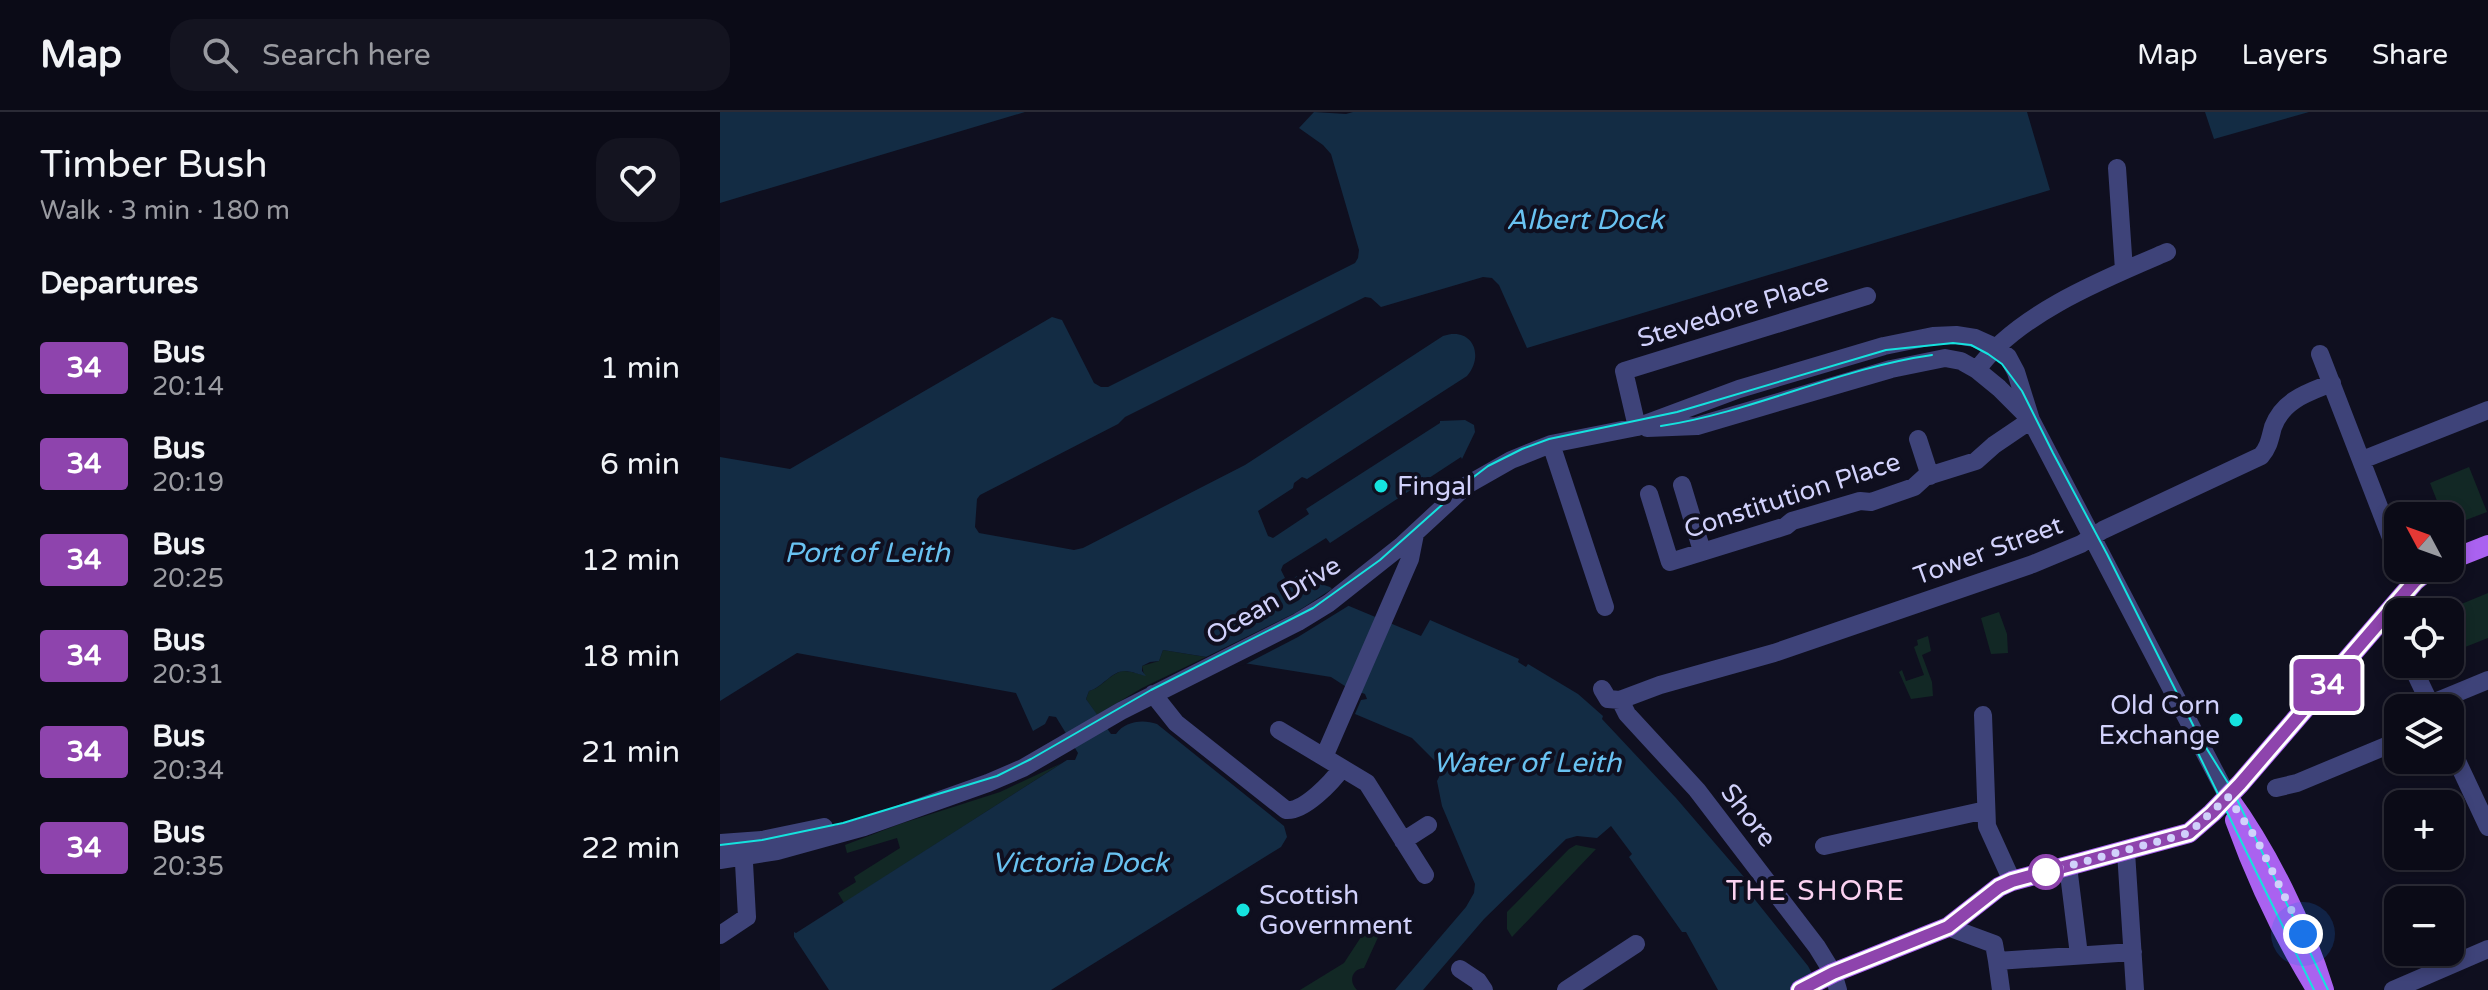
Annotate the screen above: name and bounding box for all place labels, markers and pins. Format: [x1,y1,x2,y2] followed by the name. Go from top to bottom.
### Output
[1397,471,1472,502] place label: Fingal
[1372,477,1390,495] marker: Fingal
[2098,690,2220,751] place label: Old Corn Exchange
[2227,711,2245,729] marker: Old Corn Exchange
[2029,855,2063,889] unlabelled marker
[1259,880,1413,941] place label: Scottish Government
[1234,901,1252,919] marker: Scottish Government

